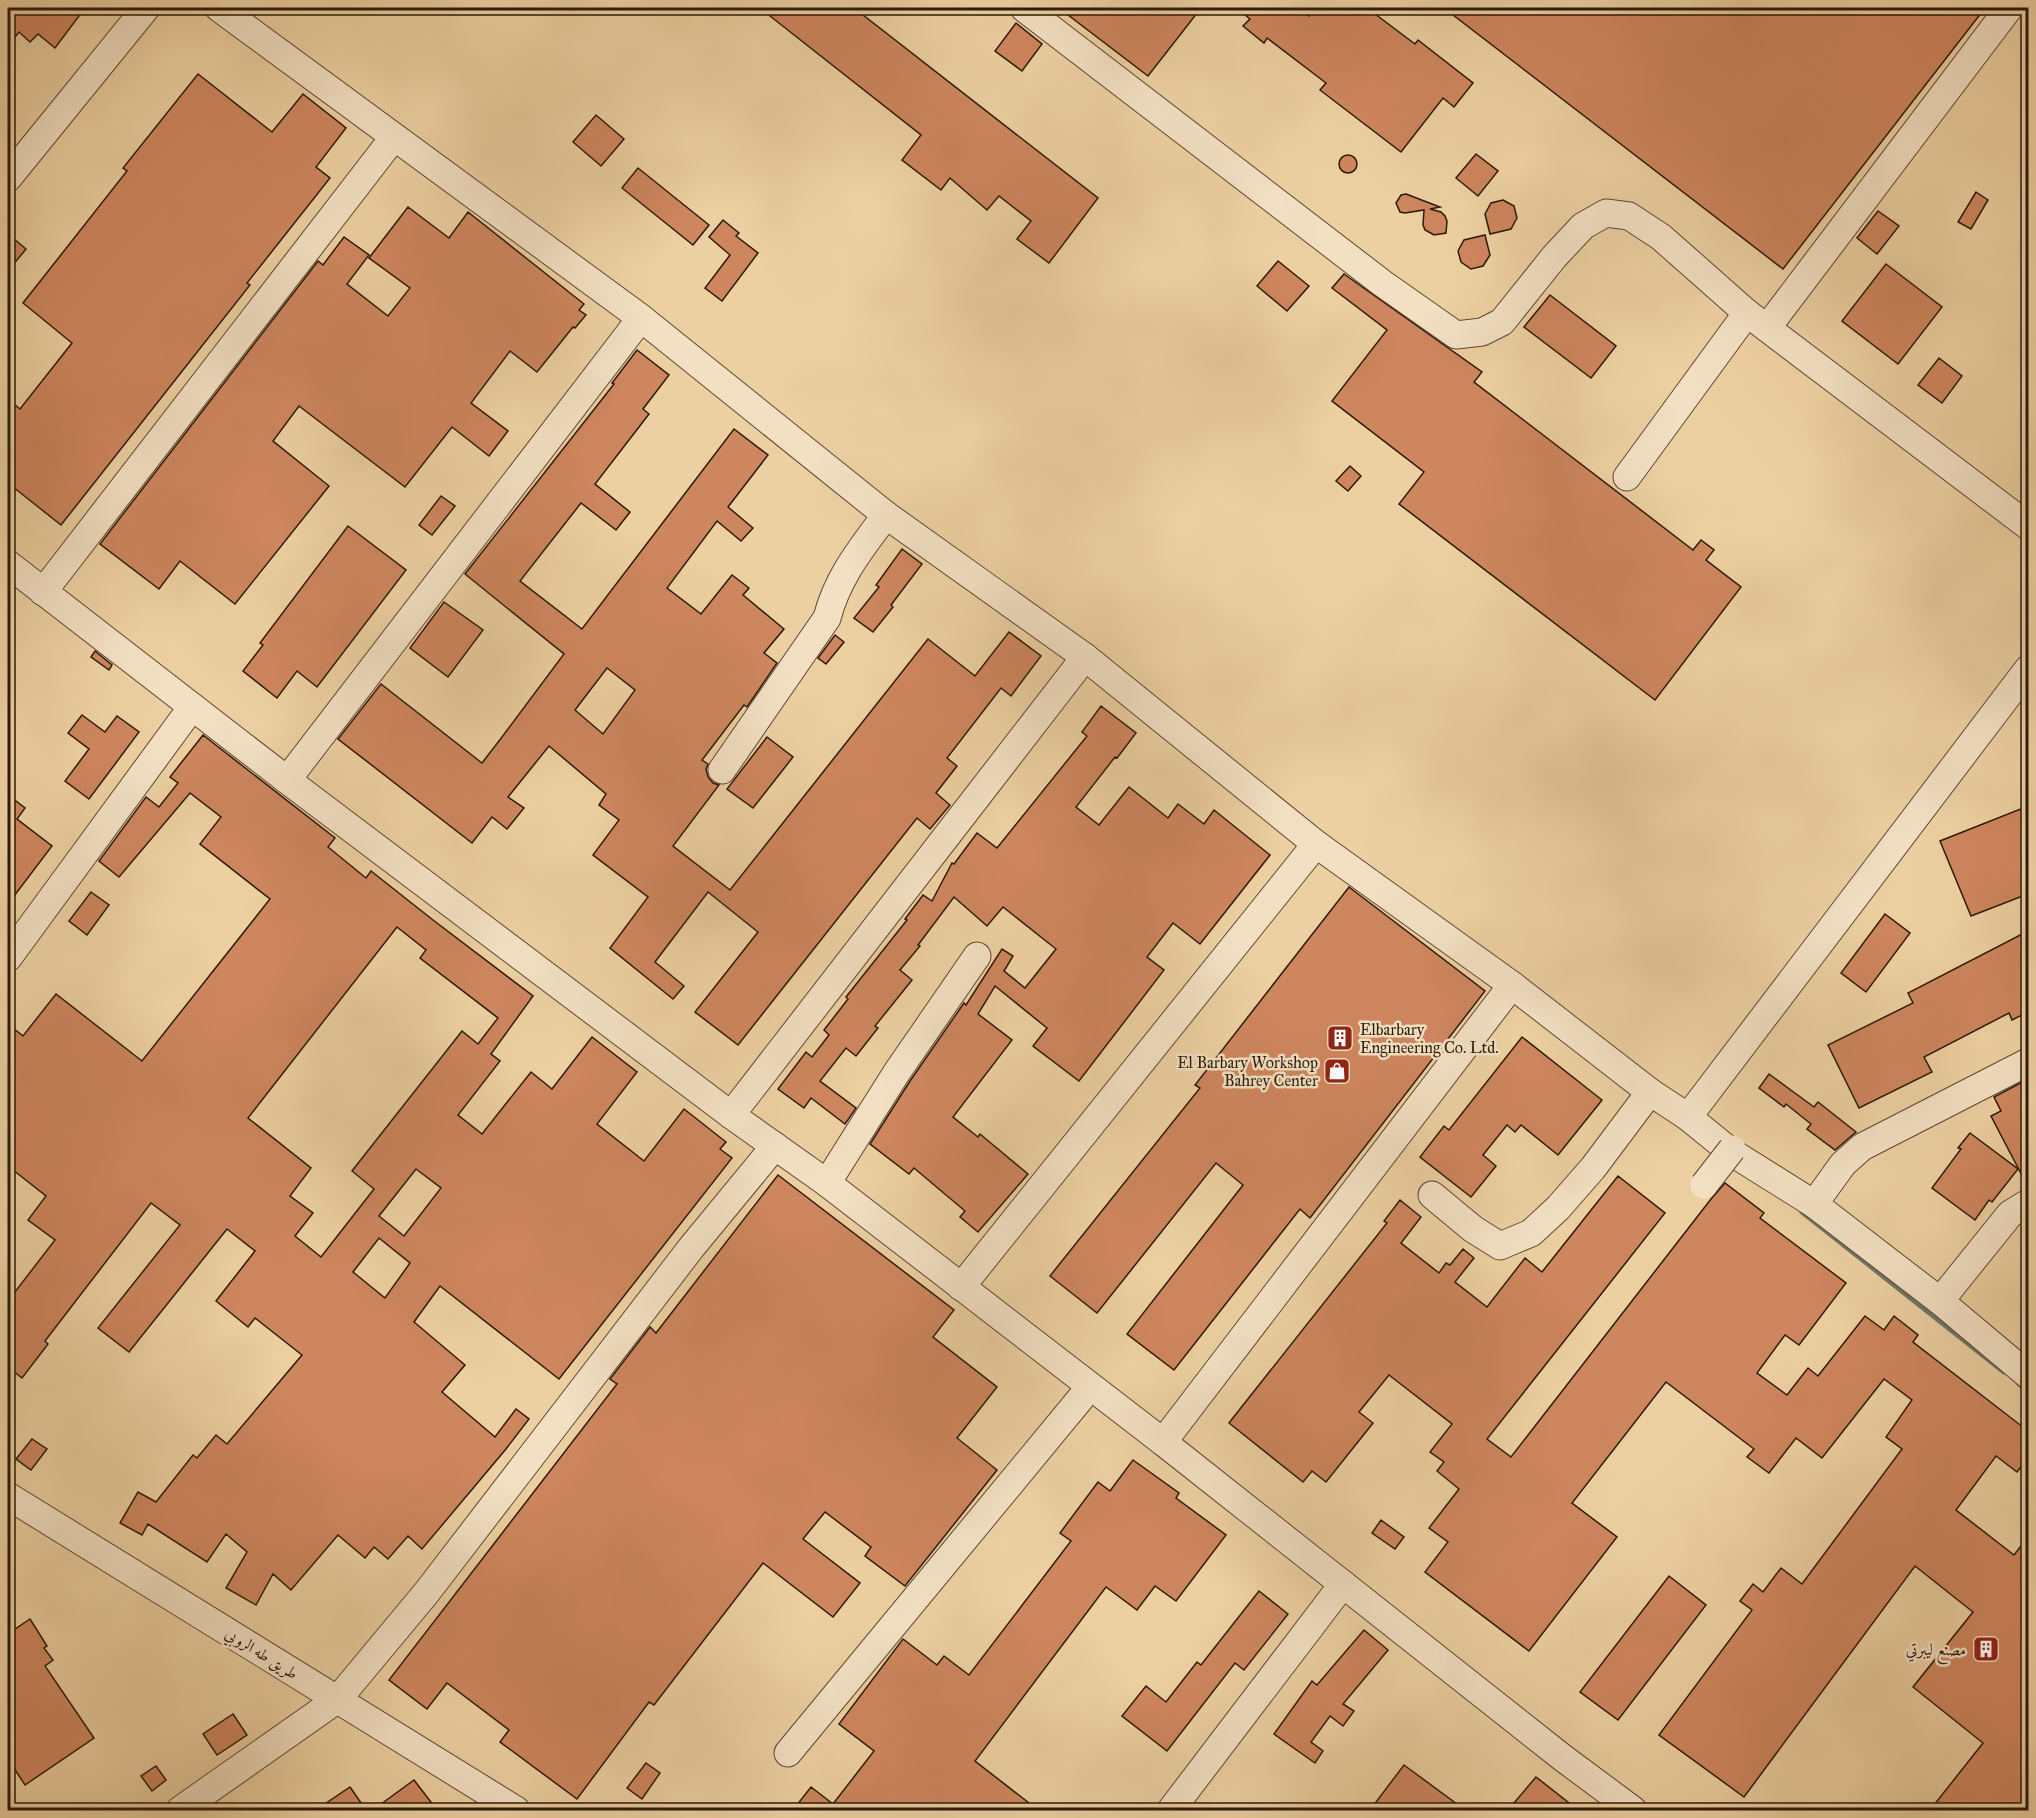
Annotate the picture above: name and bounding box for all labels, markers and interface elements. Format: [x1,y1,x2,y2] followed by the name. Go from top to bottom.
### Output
[1360,1020,1499,1058] place label: Elbarbary Engineering Co. Ltd.
[1325,1023,1355,1053] building icon: Elbarbary Engineering Co. Ltd.
[1177,1053,1318,1090] place label: El Barbary Workshop Bahrey Center
[1322,1056,1352,1086] shop icon: El Barbary Workshop Bahrey Center
[220,1624,302,1686] street label: طريق طه الروبي
[1971,1634,2001,1664] building icon: مصنع ليبرتي
[1906,1640,1966,1665] place label: مصنع ليبرتي

